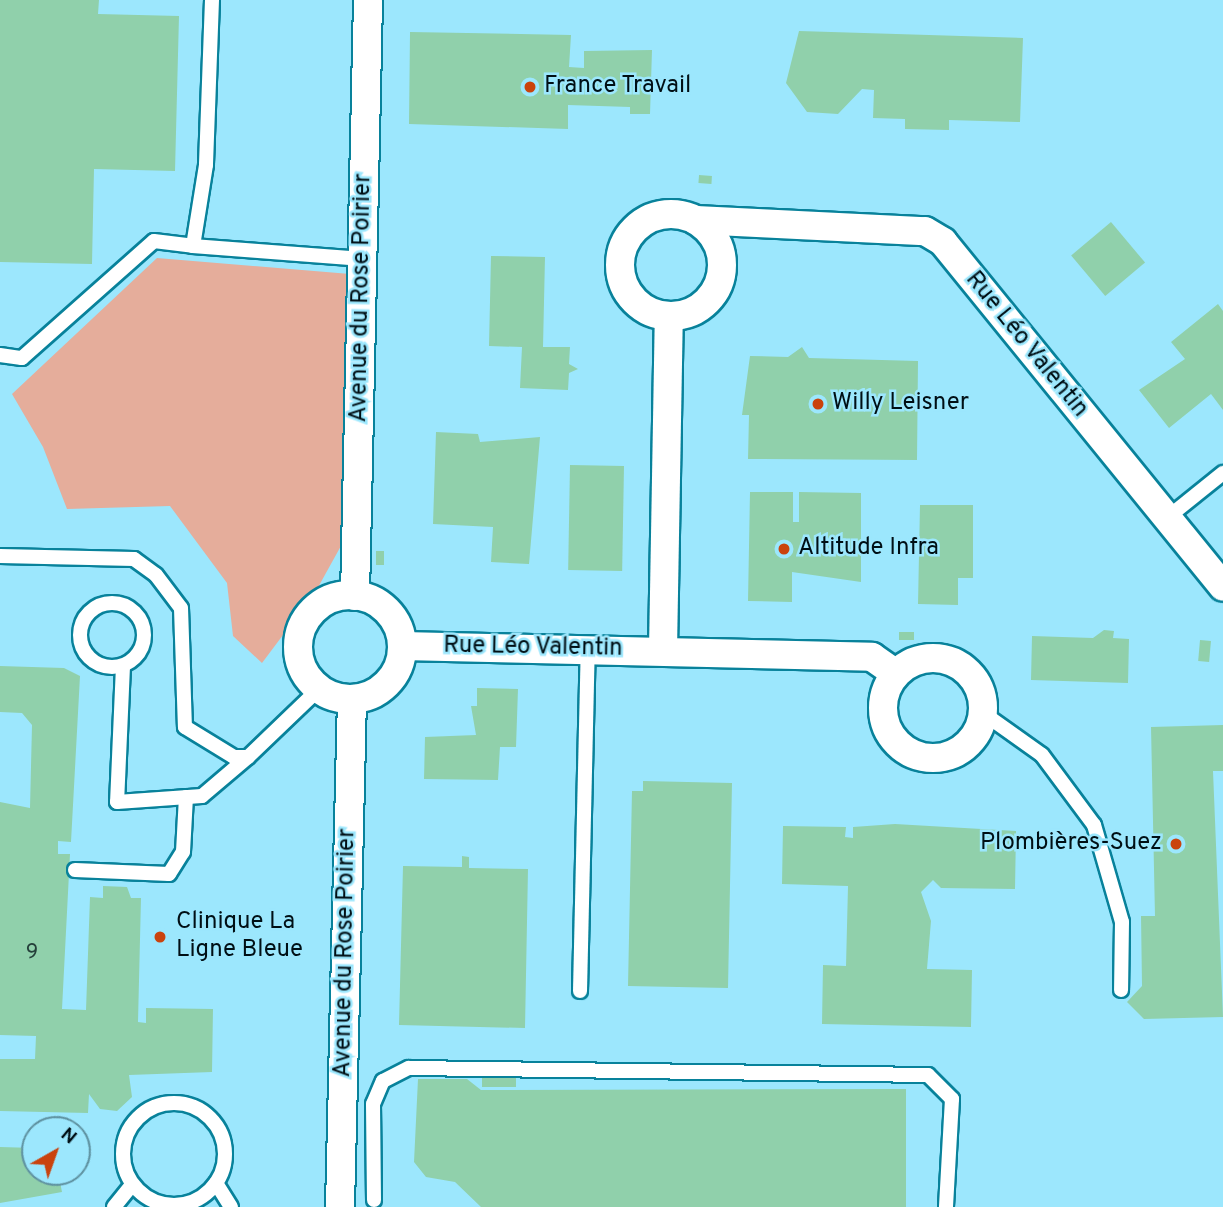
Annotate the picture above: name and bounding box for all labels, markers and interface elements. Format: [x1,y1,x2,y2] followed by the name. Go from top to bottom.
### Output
[544,73,692,101] place label: France Travail
[522,79,538,95] marker: France Travail
[345,173,379,423] street label: Avenue du Rose Poirier
[958,266,1094,424] street label: Rue Léo Valentin
[832,390,969,418] place label: Willy Leisner
[810,396,826,412] marker: Willy Leisner
[798,535,939,563] place label: Altitude Infra
[776,541,792,557] marker: Altitude Infra
[443,632,623,664] street label: Rue Léo Valentin
[329,828,363,1078] street label: Avenue du Rose Poirier
[980,830,1162,858] place label: Plombières-Suez
[1168,836,1184,852] marker: Plombières-Suez
[176,909,303,965] place label: Clinique La Ligne Bleue
[150,927,170,947] marker: Clinique La Ligne Bleue
[26,940,38,966] house number: 9
[21,1116,91,1186] north arrow
[55,1123,81,1150] text: N

